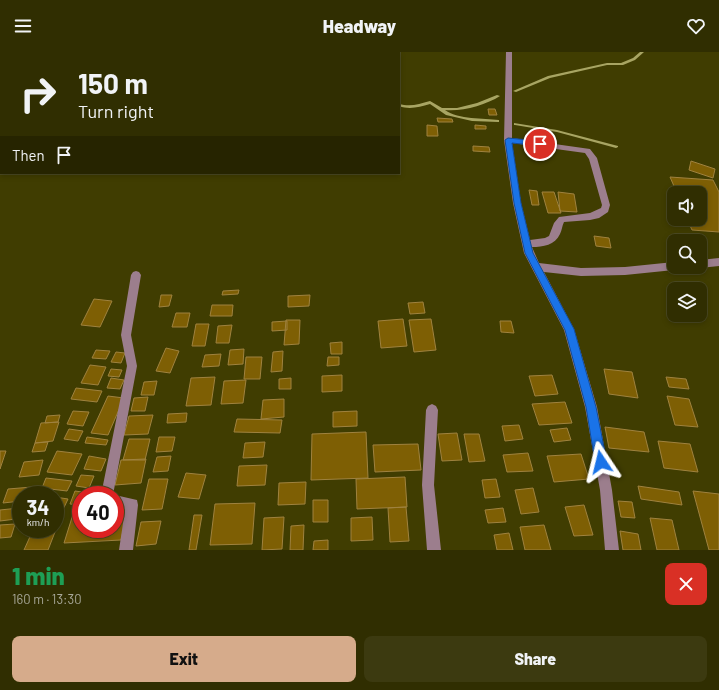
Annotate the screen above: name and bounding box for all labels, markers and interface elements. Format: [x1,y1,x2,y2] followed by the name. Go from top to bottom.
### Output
[12,15,34,37] icon: menu
[323,15,396,37] text: Headway
[685,15,707,37] icon: heart
[78,66,148,100] text: 150 m
[12,68,64,120] icon: right
[78,100,154,122] text: Turn right
[523,127,557,161] pin
[529,133,551,155] icon: arrive
[53,144,75,166] icon: arrive
[12,146,45,164] text: Then
[667,186,707,322] map controls
[667,186,707,226] button: sound
[667,234,707,274] button: search
[667,282,707,322] button: layers
[580,441,622,483] position arrow
[72,486,124,538] speed limit sign: 40
[27,495,49,519] text: 34
[27,516,49,528] text: km/h
[12,561,65,590] text: 1 min
[665,563,707,605] button: close
[12,591,82,607] text: 160 m · 13:30
[12,636,356,682] button: Exit
[364,636,707,682] button: Share

